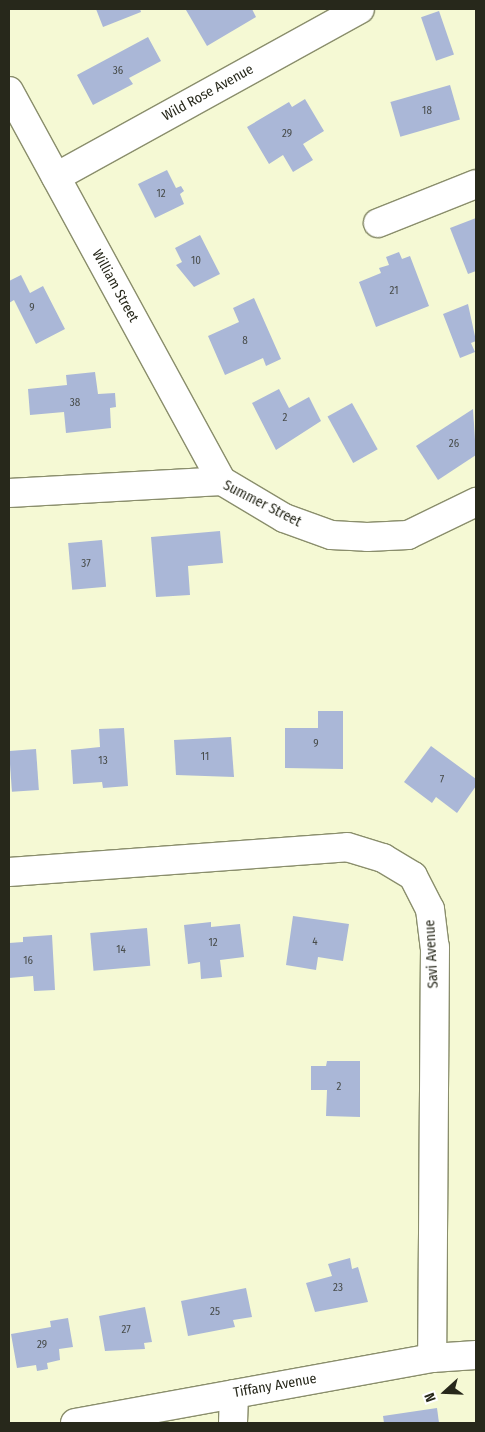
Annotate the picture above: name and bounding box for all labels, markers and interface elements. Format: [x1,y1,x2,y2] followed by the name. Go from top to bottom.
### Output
[160,61,256,125] street label: Wild Rose Avenue
[113,64,123,78] house number: 36
[422,104,432,118] house number: 18
[282,127,292,141] house number: 29
[156,187,166,201] house number: 12
[88,247,142,325] street label: William Street
[191,254,201,268] house number: 10
[390,284,398,298] house number: 21
[29,301,35,315] house number: 9
[242,334,248,348] house number: 8
[70,396,80,410] house number: 38
[283,411,287,425] house number: 2
[449,437,459,451] house number: 26
[220,477,304,531] street label: Summer Street
[81,557,91,571] house number: 37
[313,737,319,751] house number: 9
[201,750,209,764] house number: 11
[98,754,108,768] house number: 13
[440,773,444,787] house number: 7
[422,919,442,989] street label: Savi Avenue
[312,935,318,949] house number: 4
[208,936,218,950] house number: 12
[116,943,126,957] house number: 14
[23,954,33,968] house number: 16
[337,1080,341,1094] house number: 2
[333,1281,343,1295] house number: 23
[210,1305,220,1319] house number: 25
[121,1323,131,1337] house number: 27
[37,1338,47,1352] house number: 29
[420,1367,470,1417] north arrow
[232,1370,318,1402] street label: Tiffany Avenue
[421,1390,440,1404] text: N

